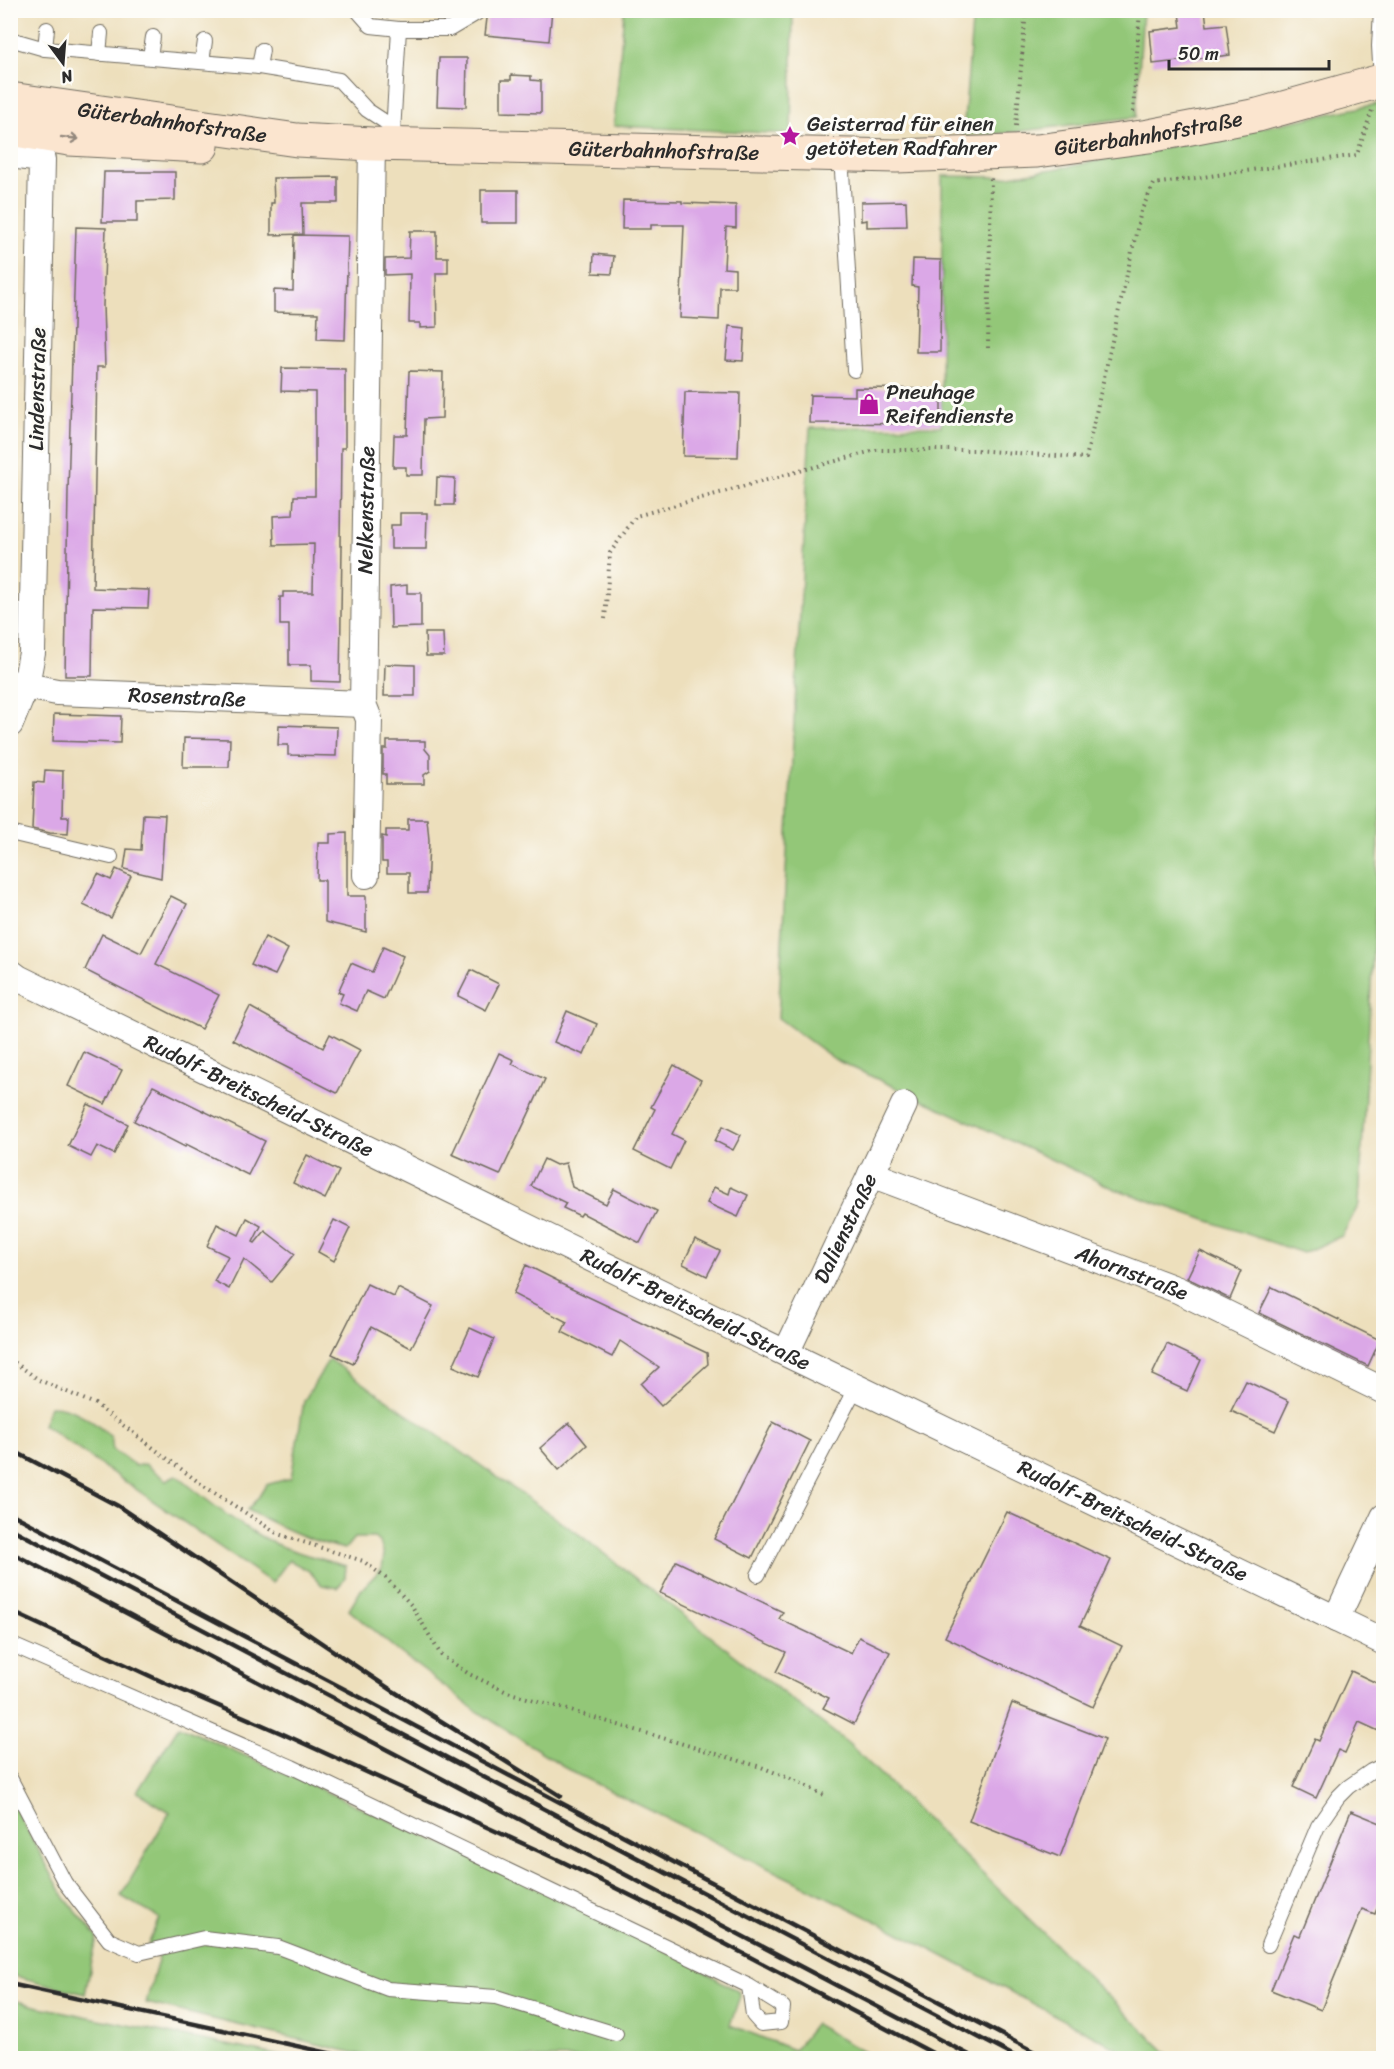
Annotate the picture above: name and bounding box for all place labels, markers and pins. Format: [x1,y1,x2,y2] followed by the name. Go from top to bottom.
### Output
[805,105,998,167] place label: Geisterrad für einen getöteten Radfahrer
[778,124,802,148] place icon: Geisterrad für einen getöteten Radfahrer
[886,373,1013,435] place label: Pneuhage Reifendienste
[857,392,881,416] shop icon: Pneuhage Reifendienste

